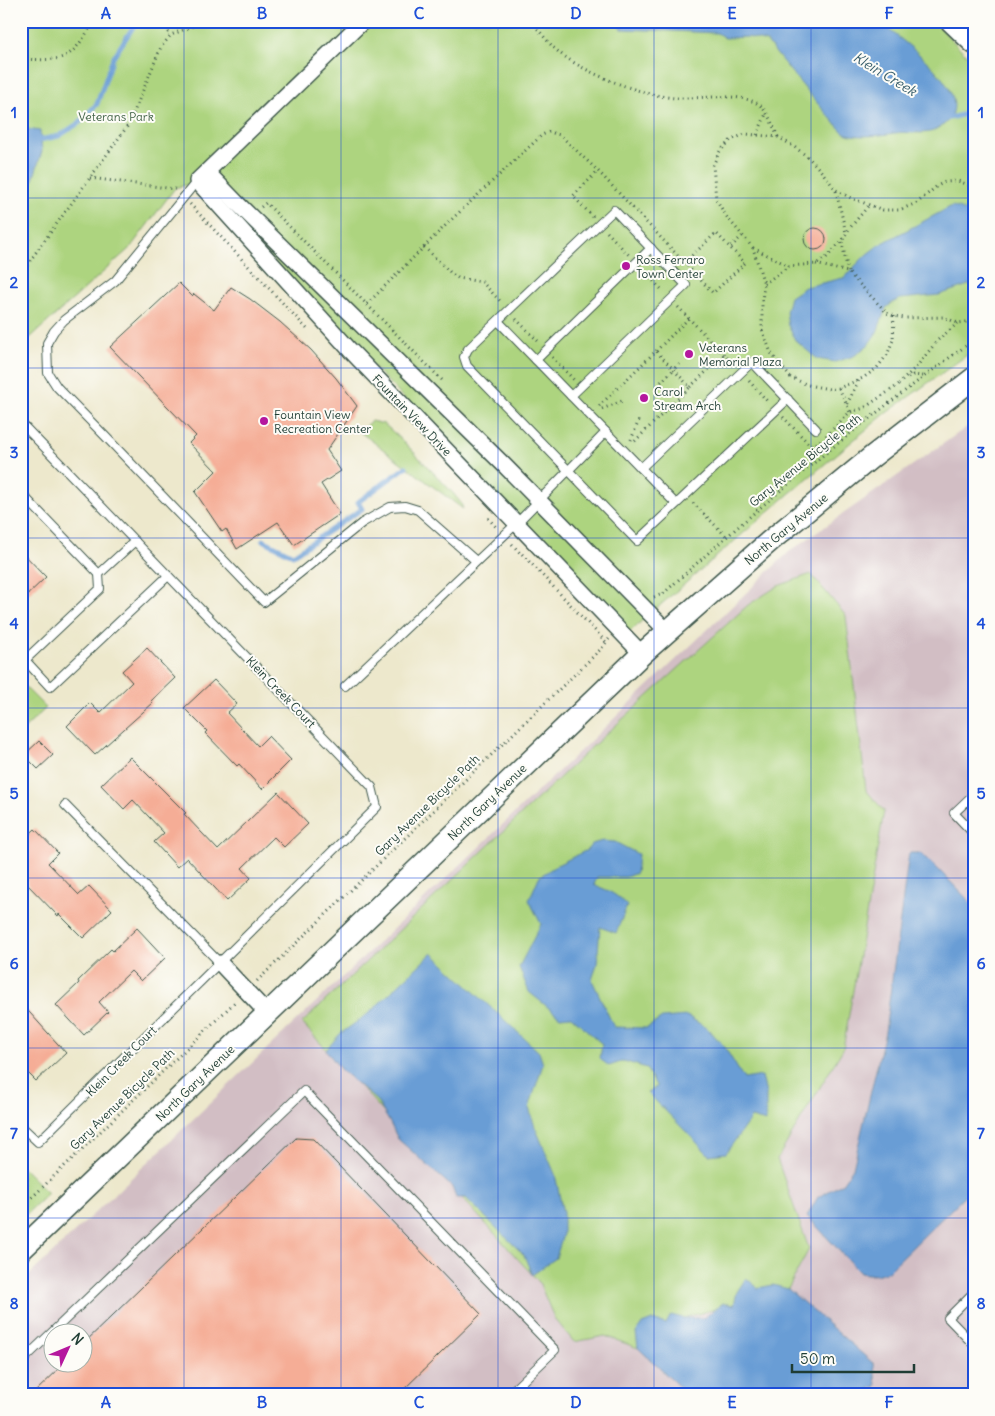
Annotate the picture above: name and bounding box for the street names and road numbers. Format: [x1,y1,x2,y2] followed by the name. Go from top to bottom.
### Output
[369,371,455,459] street label: Fountain View Drive
[746,410,864,510] street label: Gary Avenue Bicycle Path
[741,490,831,568] street label: North Gary Avenue
[243,653,319,731] street label: Klein Creek Court
[372,751,482,859] street label: Gary Avenue Bicycle Path
[444,760,530,844] street label: North Gary Avenue
[83,1023,159,1099] street label: Klein Creek Court
[152,1041,238,1125] street label: North Gary Avenue
[67,1045,177,1153] street label: Gary Avenue Bicycle Path

